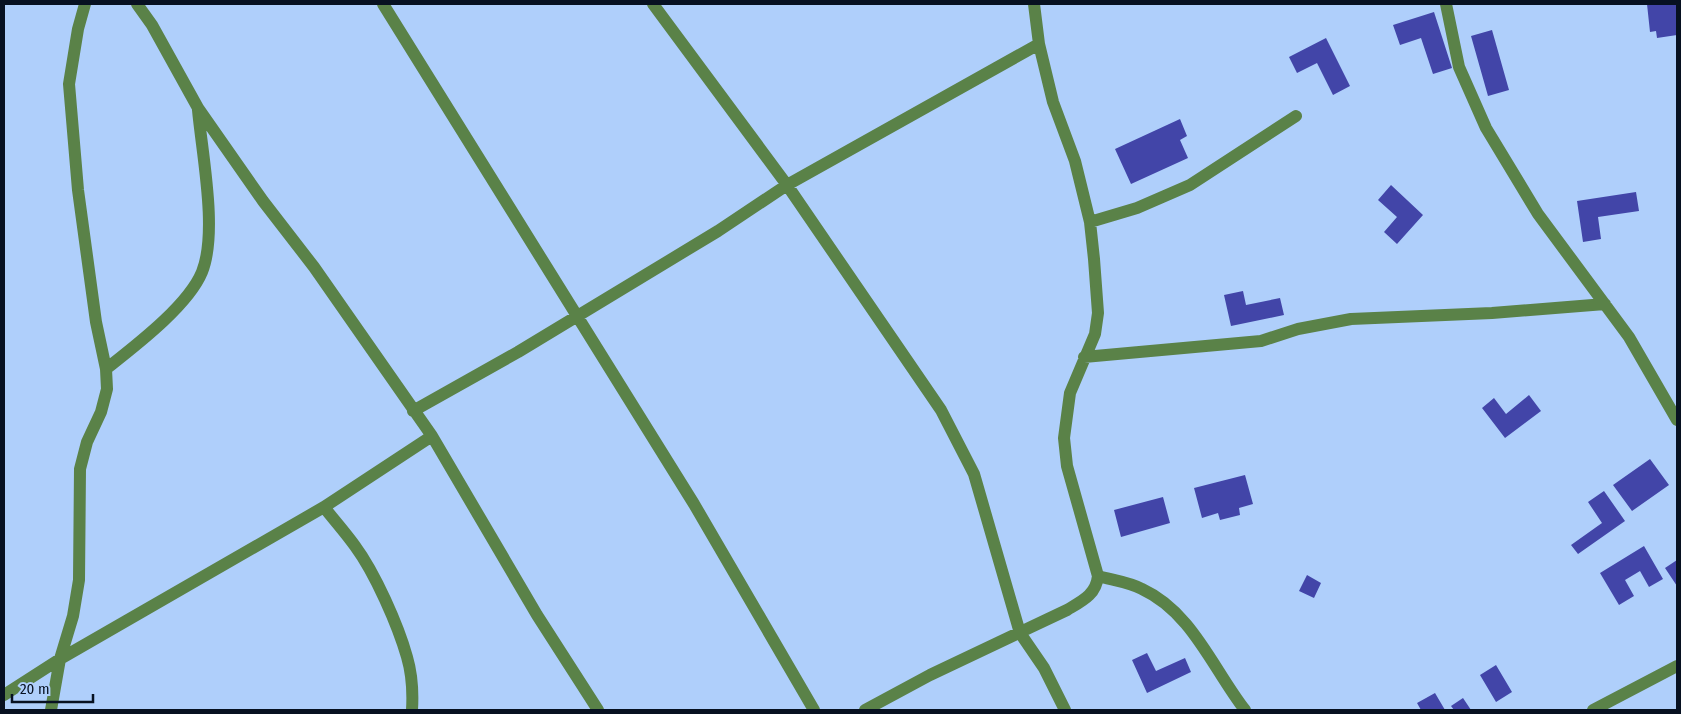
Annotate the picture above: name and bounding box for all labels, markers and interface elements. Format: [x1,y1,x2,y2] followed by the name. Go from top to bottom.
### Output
[12,672,94,704] scale bar
[20,680,50,698] text: 20 m

